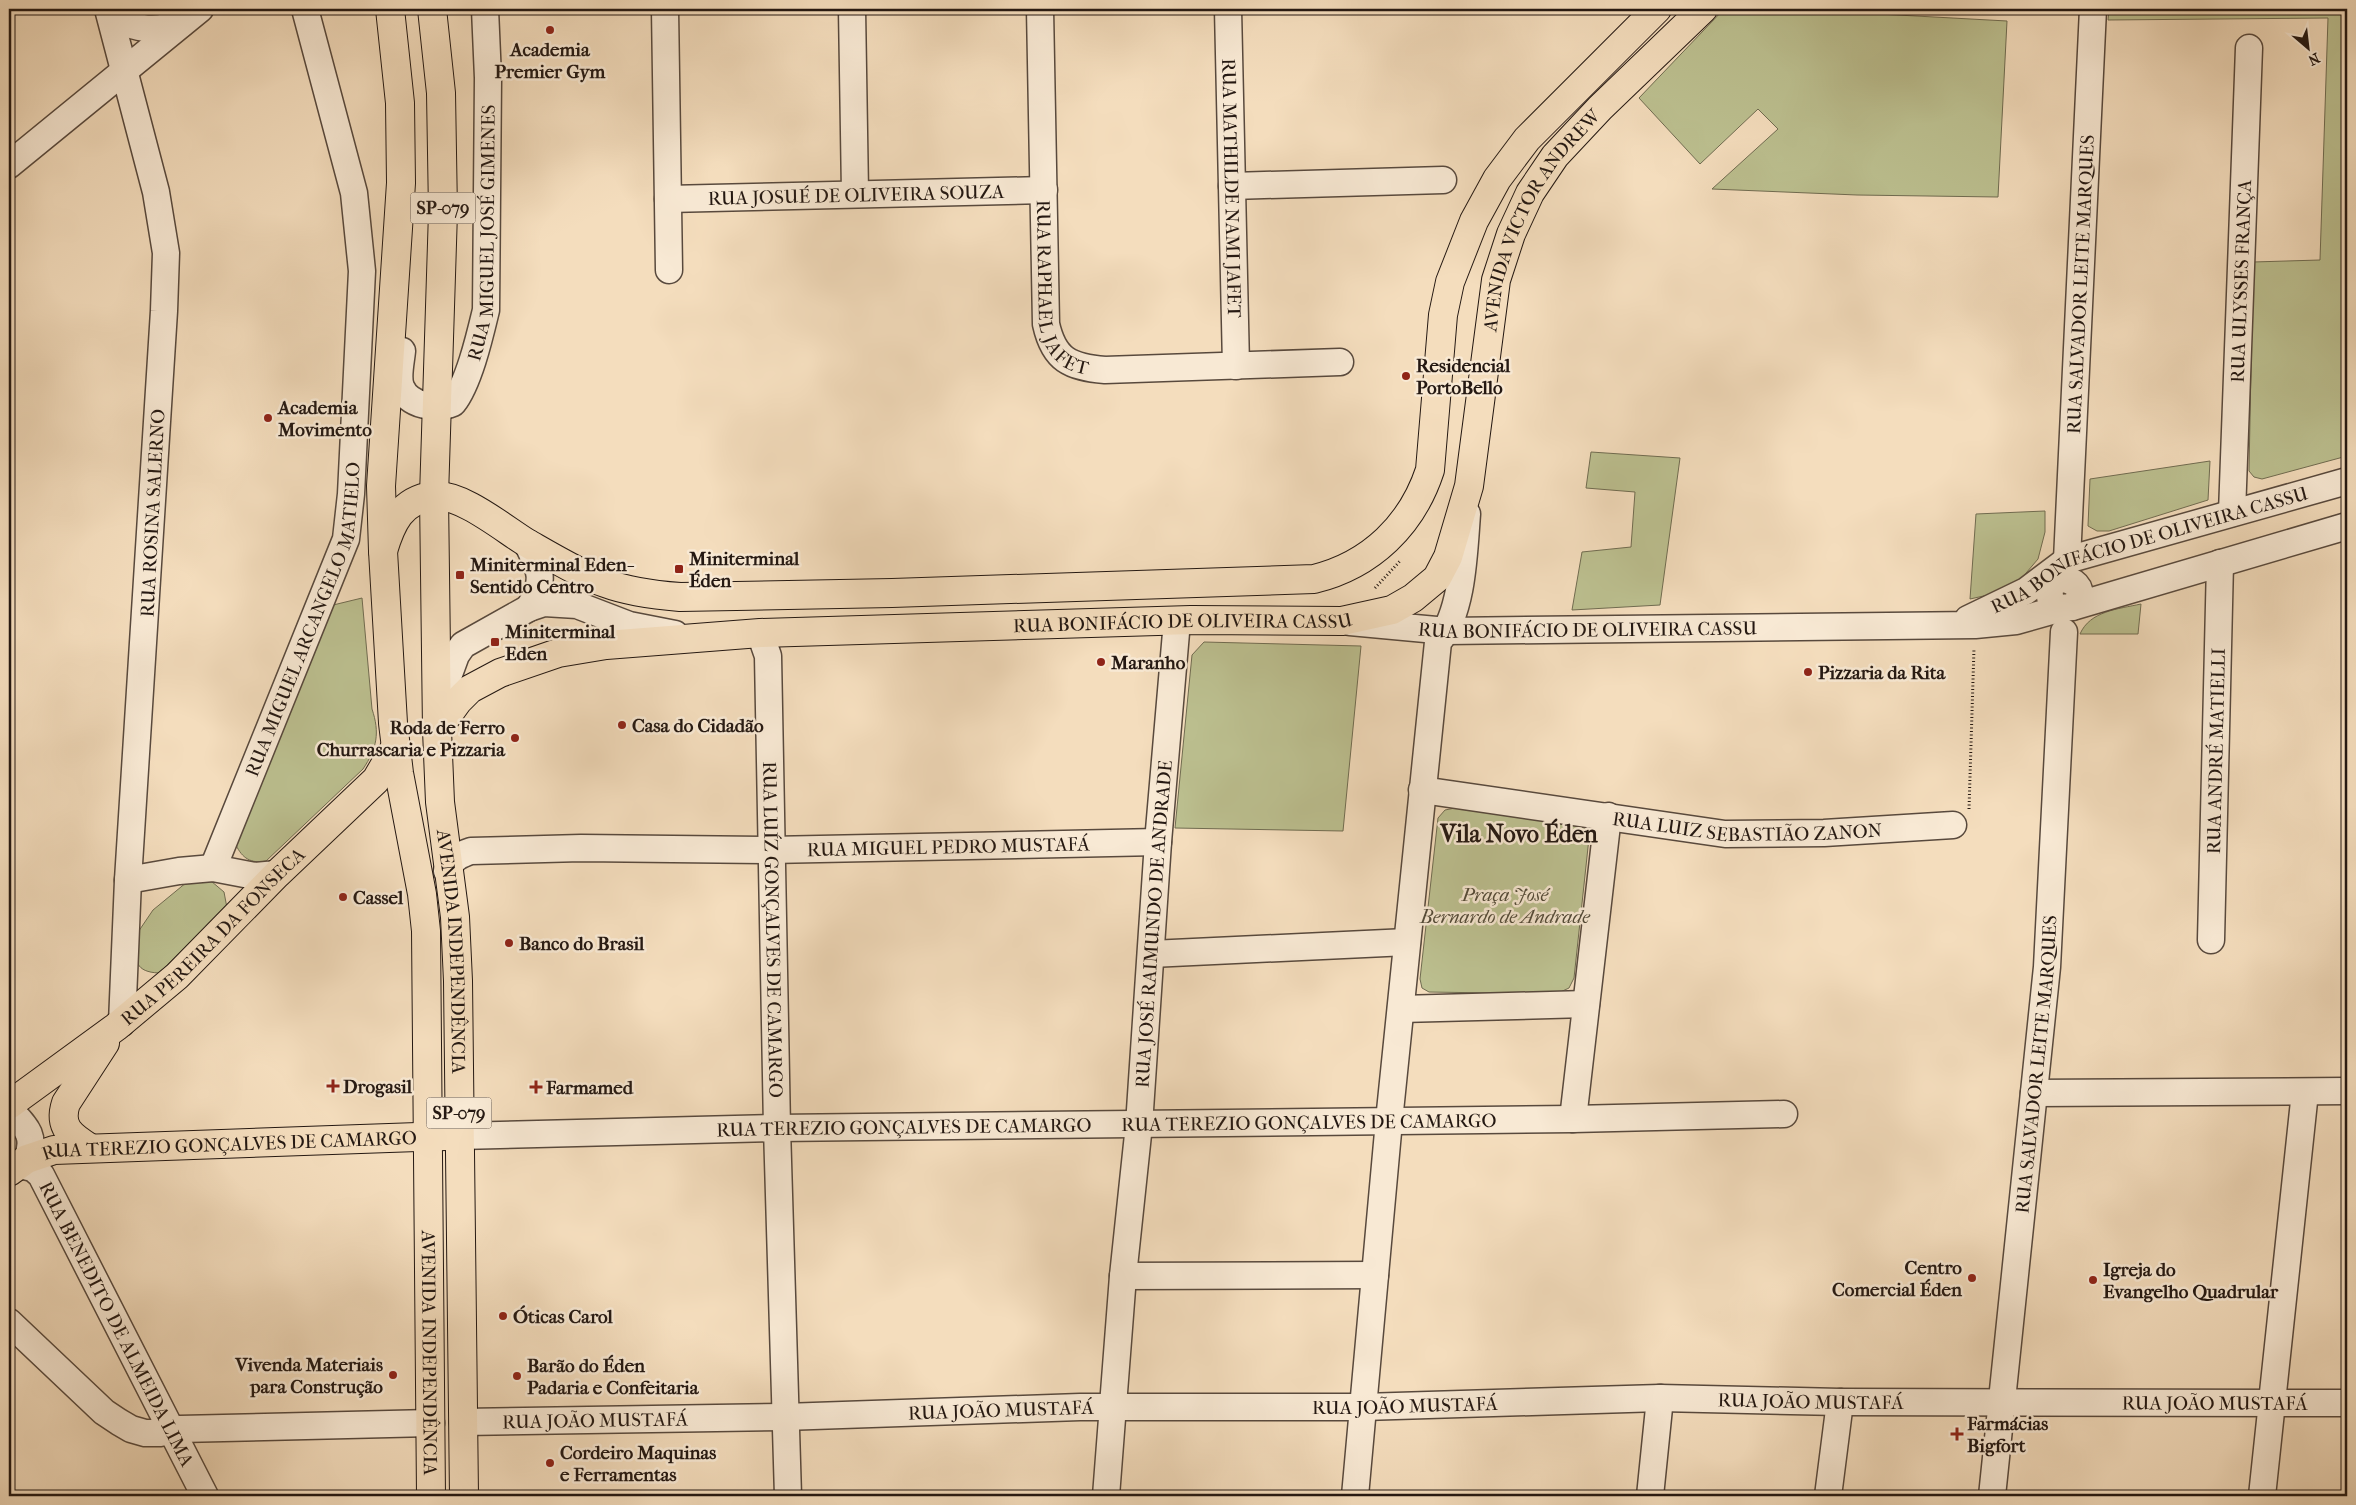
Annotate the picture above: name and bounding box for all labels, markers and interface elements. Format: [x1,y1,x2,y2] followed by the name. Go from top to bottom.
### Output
[2284,22,2334,72] north arrow
[544,24,556,36] marker: Academia Premier Gym
[495,39,606,83] place label: Academia Premier Gym
[2305,49,2323,69] text: N
[1217,58,1245,318] street label: RUA MATHILDE NAMI JAFET
[463,104,500,364] street label: RUA MIGUEL JOSÉ GIMENES
[1479,104,1606,334] street label: AVENIDA VICTOR ANDREW
[2063,134,2099,435] street label: RUA SALVADOR LEITE MARQUES
[2227,179,2257,383] street label: RUA ULYSSES FRANÇA
[708,181,1005,210] street label: RUA JOSUÉ DE OLIVEIRA SOUZA
[410,192,476,224] road number: SP-079
[1032,200,1091,380] street label: RUA RAPHAEL JAFET
[1416,355,1511,399] place label: Residencial PortoBello
[1400,370,1412,382] marker: Residencial PortoBello
[277,397,372,441] place label: Academia Movimento
[137,408,169,618] street label: RUA ROSINA SALERNO
[262,412,274,424] marker: Academia Movimento
[241,461,365,780] street label: RUA MIGUEL ARCANGELO MATIELO
[1987,483,2311,618] street label: RUA BONIFÁCIO DE OLIVEIRA CASSU
[688,548,800,592] place label: Miniterminal Éden
[469,554,635,598] place label: Miniterminal Eden- Sentido Centro
[673,563,685,575] marker: Miniterminal Éden
[454,569,466,581] marker: Miniterminal Eden- Sentido Centro
[1013,609,1355,637] street label: RUA BONIFÁCIO DE OLIVEIRA CASSU
[1417,617,1757,643] street label: RUA BONIFÁCIO DE OLIVEIRA CASSU
[504,621,616,665] place label: Miniterminal Eden
[489,636,501,648] marker: Miniterminal Eden
[2203,648,2230,854] street label: RUA ANDRÉ MATIELLI
[1110,652,1186,674] place label: Maranho
[1095,656,1107,668] marker: Maranho
[1818,662,1946,684] place label: Pizzaria da Rita
[1802,666,1814,678] marker: Pizzaria da Rita
[632,715,764,737] place label: Casa do Cidadão
[317,717,506,761] place label: Roda de Ferro Churrascaria e Pizzaria
[616,719,628,731] marker: Casa do Cidadão
[509,732,521,744] marker: Roda de Ferro Churrascaria e Pizzaria
[1132,759,1177,1089] street label: RUA JOSÉ RAIMUNDO DE ANDRADE
[758,761,786,1098] street label: RUA LUÍZ GONÇALVES DE CAMARGO
[1611,808,1883,846] street label: RUA LUIZ SEBASTIÃO ZANON
[1439,818,1599,848] district label: Vila Novo Éden
[432,827,469,1075] street label: AVENIDA INDEPENDÊNCIA
[807,833,1091,861] street label: RUA MIGUEL PEDRO MUSTAFÁ
[117,843,310,1030] street label: RUA PEREIRA DA FONSECA
[1419,884,1591,928] park label: Praça José Bernardo de Andrade
[353,887,404,909] place label: Cassel
[337,891,349,903] marker: Cassel
[2011,914,2062,1215] street label: RUA SALVADOR LEITE MARQUES
[519,933,645,955] place label: Banco do Brasil
[503,937,515,949] marker: Banco do Brasil
[343,1076,413,1098] place label: Drogasil
[545,1077,634,1099] place label: Farmamed
[327,1080,339,1092] marker: Drogasil
[530,1081,542,1093] marker: Farmamed
[426,1098,492,1128] road number: SP-079
[1121,1110,1497,1136] street label: RUA TEREZIO GONÇALVES DE CAMARGO
[716,1114,1092,1142] street label: RUA TEREZIO GONÇALVES DE CAMARGO
[39,1127,417,1165] street label: RUA TEREZIO GONÇALVES DE CAMARGO
[34,1178,198,1471] street label: RUA BENEDITO DE ALMEIDA LIMA
[417,1229,441,1476] street label: AVENIDA INDEPENDÊNCIA
[1832,1257,1963,1301] place label: Centro Comercial Éden
[2103,1259,2279,1303] place label: Igreja do Evangelho Quadrular
[1966,1272,1978,1284] marker: Centro Comercial Éden
[2087,1274,2099,1286] marker: Igreja do Evangelho Quadrular
[513,1305,614,1328] place label: Óticas Carol
[497,1310,509,1322] marker: Óticas Carol
[234,1354,383,1398] place label: Vivenda Materiais para Construção
[527,1354,700,1399] place label: Barão do Éden Padaria e Confeitaria
[387,1369,399,1381] marker: Vivenda Materiais para Construção
[511,1370,523,1382] marker: Barão do Éden Padaria e Confeitaria
[1717,1389,1904,1414] street label: RUA JOÃO MUSTAFÁ
[1312,1393,1499,1419] street label: RUA JOÃO MUSTAFÁ
[2122,1393,2308,1415] street label: RUA JOÃO MUSTAFÁ
[908,1397,1094,1425] street label: RUA JOÃO MUSTAFÁ
[502,1408,689,1433] street label: RUA JOÃO MUSTAFÁ
[1966,1413,2048,1457] place label: Farmácias Bigfort
[1951,1428,1963,1440] marker: Farmácias Bigfort
[560,1442,716,1486] place label: Cordeiro Maquinas e Ferramentas
[544,1457,556,1469] marker: Cordeiro Maquinas e Ferramentas

